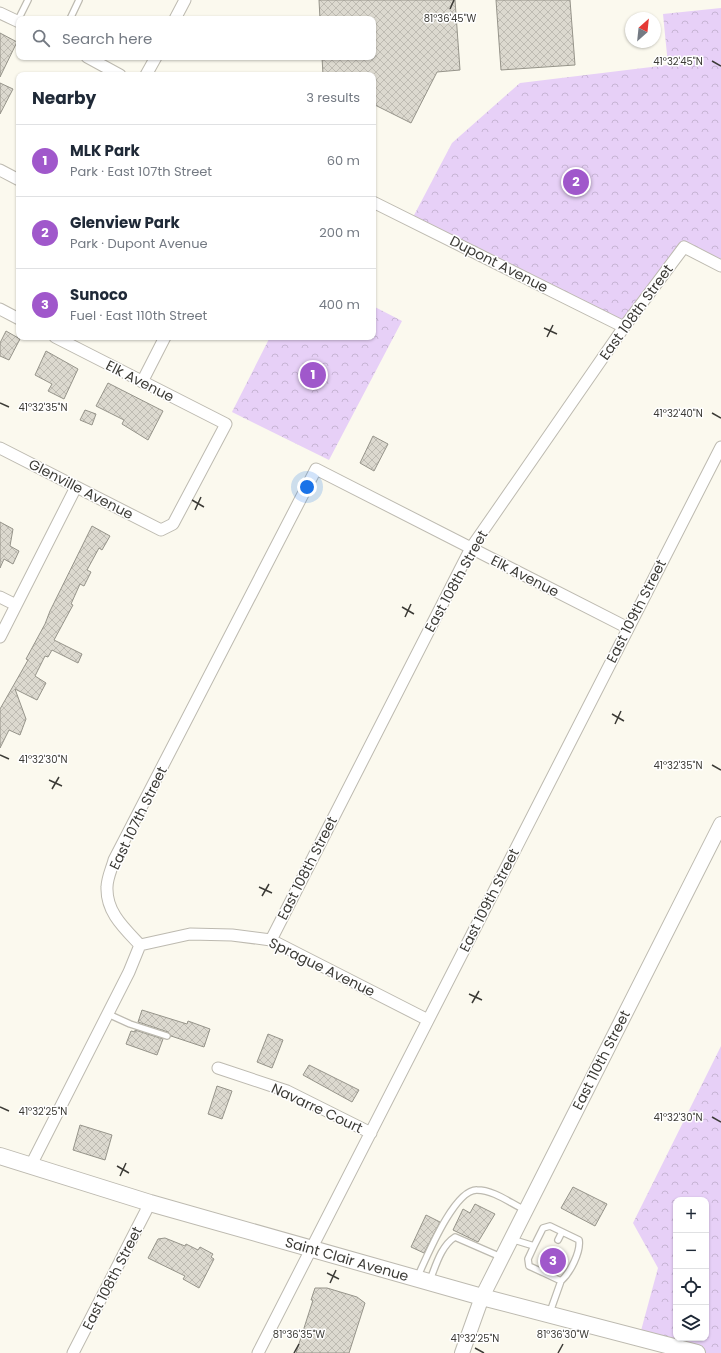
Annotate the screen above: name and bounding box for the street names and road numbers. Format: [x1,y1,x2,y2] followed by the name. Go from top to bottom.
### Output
[446,231,552,297] street label: Dupont Avenue
[594,260,678,364] street label: East 108th Street
[102,355,178,407] street label: Elk Avenue
[25,454,137,524] street label: Glenville Avenue
[420,526,492,636] street label: East 108th Street
[487,550,563,602] street label: Elk Avenue
[601,556,671,666] street label: East 109th Street
[104,763,172,873] street label: East 107th Street
[272,813,342,923] street label: East 108th Street
[454,845,524,955] street label: East 109th Street
[266,933,379,1002] street label: Sprague Avenue
[567,1007,635,1113] street label: East 110th Street
[268,1078,366,1138] street label: Navarre Court
[77,1223,147,1333] street label: East 108th Street
[283,1232,411,1286] street label: Saint Clair Avenue

